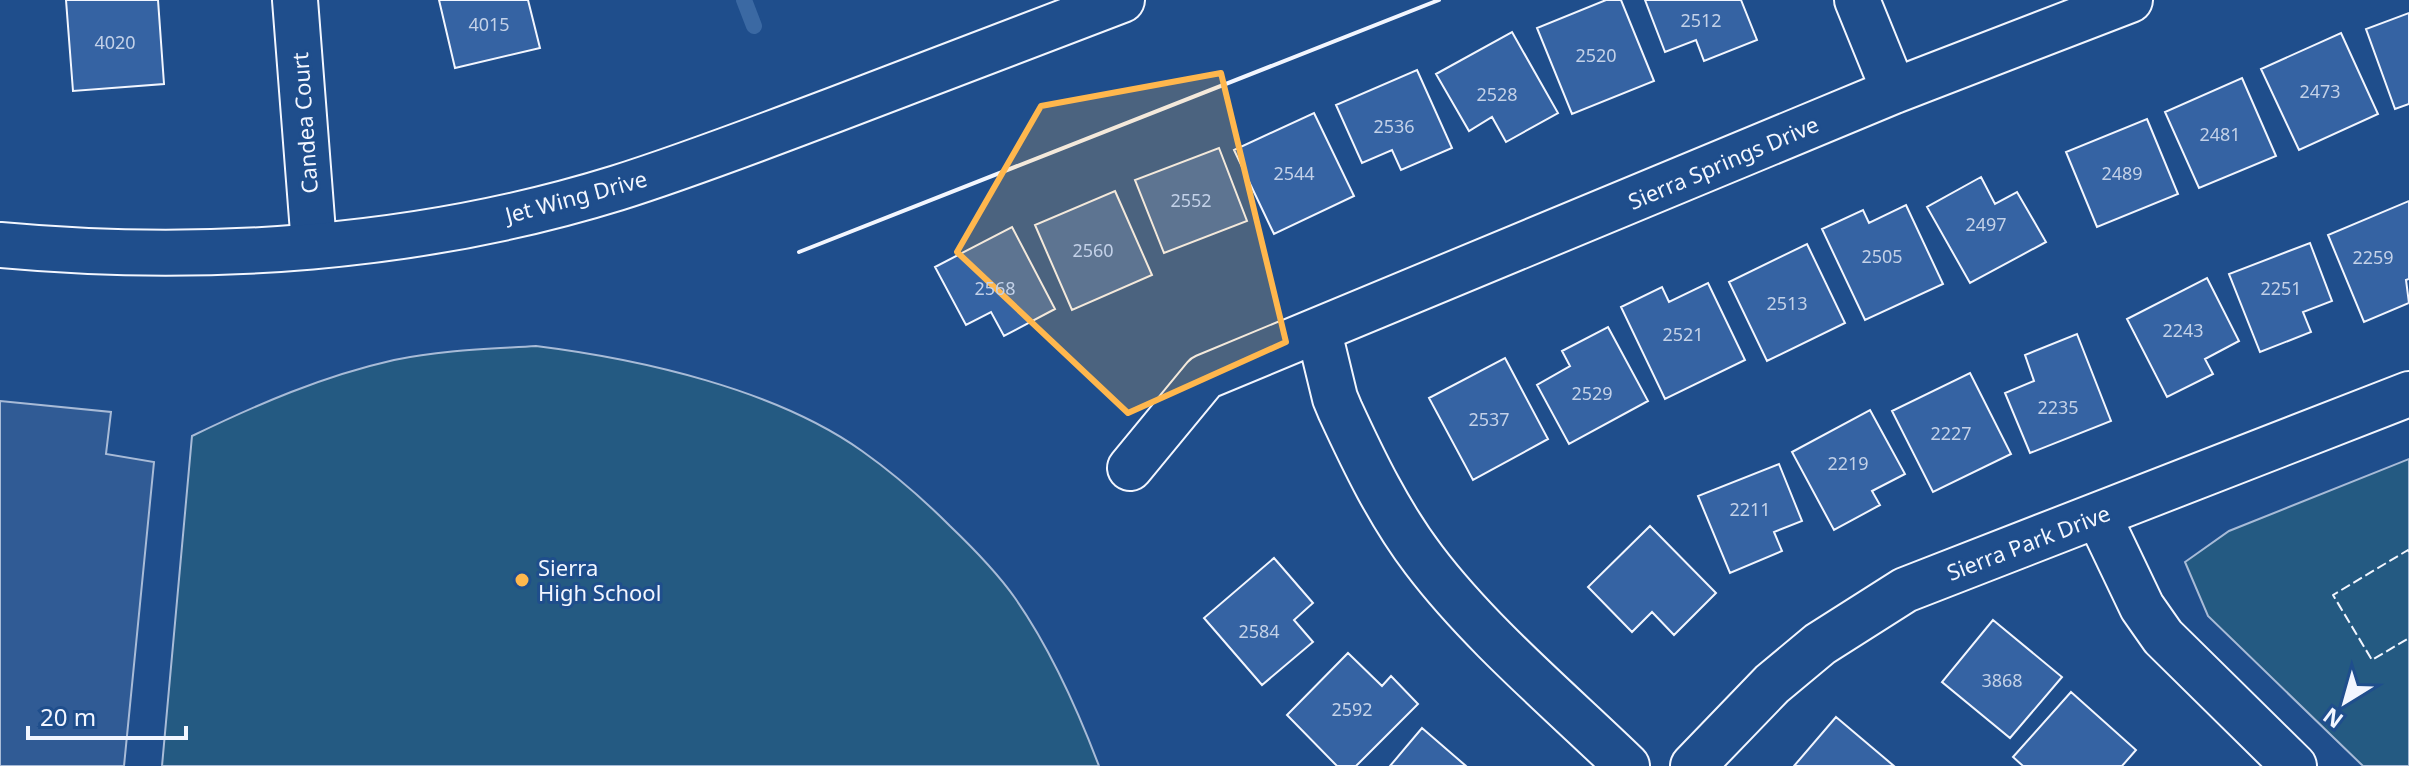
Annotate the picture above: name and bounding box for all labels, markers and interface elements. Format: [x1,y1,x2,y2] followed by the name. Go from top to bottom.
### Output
[1680,8,1722,32] house number: 2512
[468,12,510,36] house number: 4015
[94,30,136,54] house number: 4020
[1575,43,1617,67] house number: 2520
[284,51,324,195] street label: Candea Court
[2299,79,2341,103] house number: 2473
[1476,82,1518,106] house number: 2528
[1623,108,1823,216] street label: Sierra Springs Drive
[1373,114,1415,138] house number: 2536
[2199,122,2241,146] house number: 2481
[1273,161,1315,185] house number: 2544
[2101,161,2143,185] house number: 2489
[500,163,650,230] street label: Jet Wing Drive
[1170,188,1212,212] house number: 2552
[1965,212,2007,236] house number: 2497
[1072,238,1114,262] house number: 2560
[1861,244,1903,268] house number: 2505
[2352,245,2394,269] house number: 2259
[974,276,1016,300] house number: 2568
[2260,276,2302,300] house number: 2251
[1766,291,1808,315] house number: 2513
[2162,318,2204,342] house number: 2243
[1662,322,1704,346] house number: 2521
[1571,381,1613,405] house number: 2529
[2037,395,2079,419] house number: 2235
[1468,407,1510,431] house number: 2537
[1930,421,1972,445] house number: 2227
[1827,451,1869,475] house number: 2219
[1729,497,1771,521] house number: 2211
[1942,497,2114,587] street label: Sierra Park Drive
[538,552,661,607] place label: Sierra High School
[513,571,531,589] marker: Sierra High School
[1238,619,1280,643] house number: 2584
[2305,662,2385,742] north arrow
[1981,668,2023,692] house number: 3868
[28,690,186,740] scale bar
[1331,697,1373,721] house number: 2592
[40,700,96,733] text: 20 m
[2316,701,2349,736] text: N

